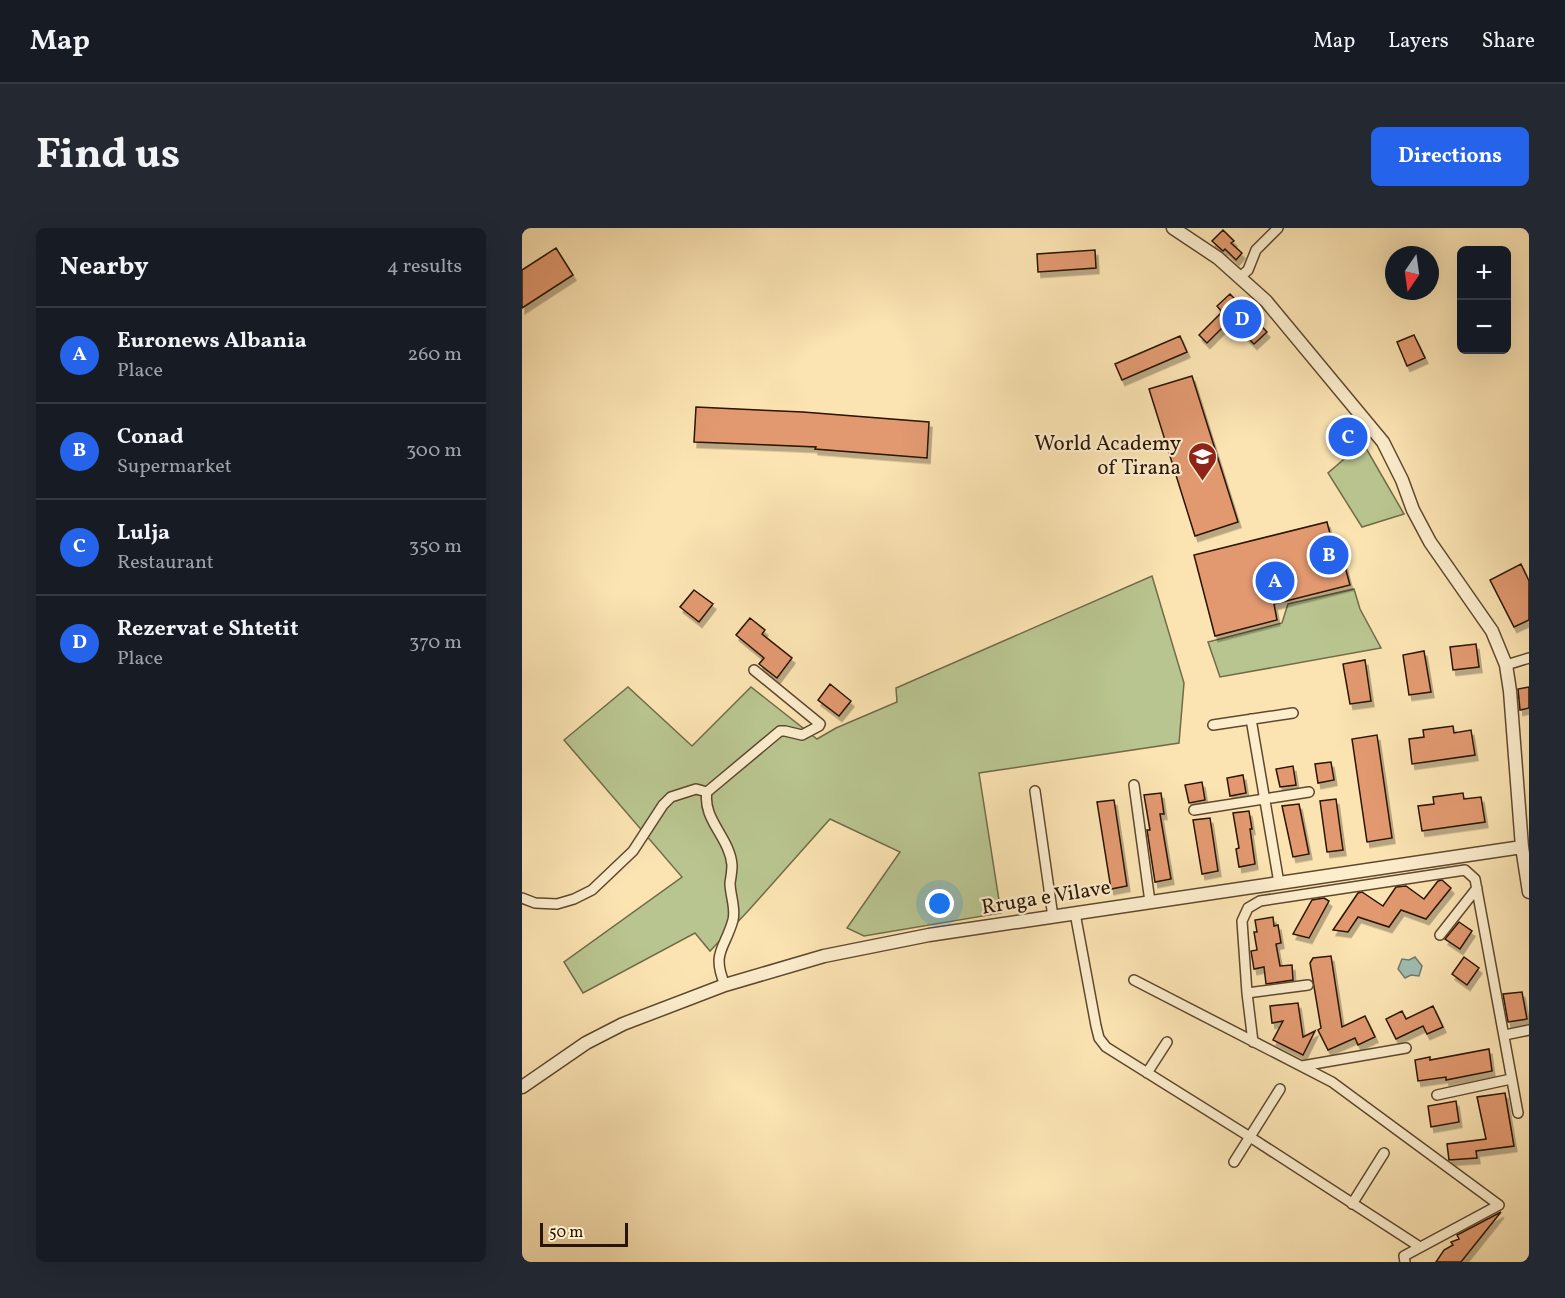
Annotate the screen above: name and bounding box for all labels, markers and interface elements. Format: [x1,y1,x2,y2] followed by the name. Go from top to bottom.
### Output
[30,22,90,61] text: Map
[1313,27,1355,56] text: Map
[1388,27,1449,56] text: Layers
[1482,27,1535,56] text: Share
[36,127,180,186] text: Find us
[1371,127,1529,186] button: Directions
[1385,246,1439,300] north arrow
[1457,246,1511,354] map controls
[1457,246,1511,300] button: +
[60,249,149,285] text: Nearby
[387,253,462,281] text: 4 results
[1222,296,1262,341] pin: D
[1457,300,1511,354] button: −
[117,326,307,357] text: Euronews Albania
[72,341,87,369] text: A
[407,341,462,369] text: 260 m
[117,357,163,385] text: Place
[1328,414,1368,460] pin: C
[117,422,184,453] text: Conad
[1034,430,1182,483] place label: World Academy of Tirana
[73,437,86,465] text: B
[406,437,462,465] text: 300 m
[1186,440,1218,482] school or university icon: World Academy of Tirana
[117,453,232,481] text: Supermarket
[117,518,170,549] text: Lulja
[1310,532,1348,578] pin: B
[73,533,86,561] text: C
[409,533,462,561] text: 350 m
[117,549,214,577] text: Restaurant
[1256,558,1294,604] pin: A
[117,614,298,645] text: Rezervat e Shtetit
[72,629,87,657] text: D
[409,629,462,657] text: 370 m
[117,645,163,673] text: Place
[979,873,1113,923] street label: Rruga e Vilave
[925,889,954,918] your location
[540,1220,628,1248] scale bar
[549,1222,583,1244] text: 50 m

